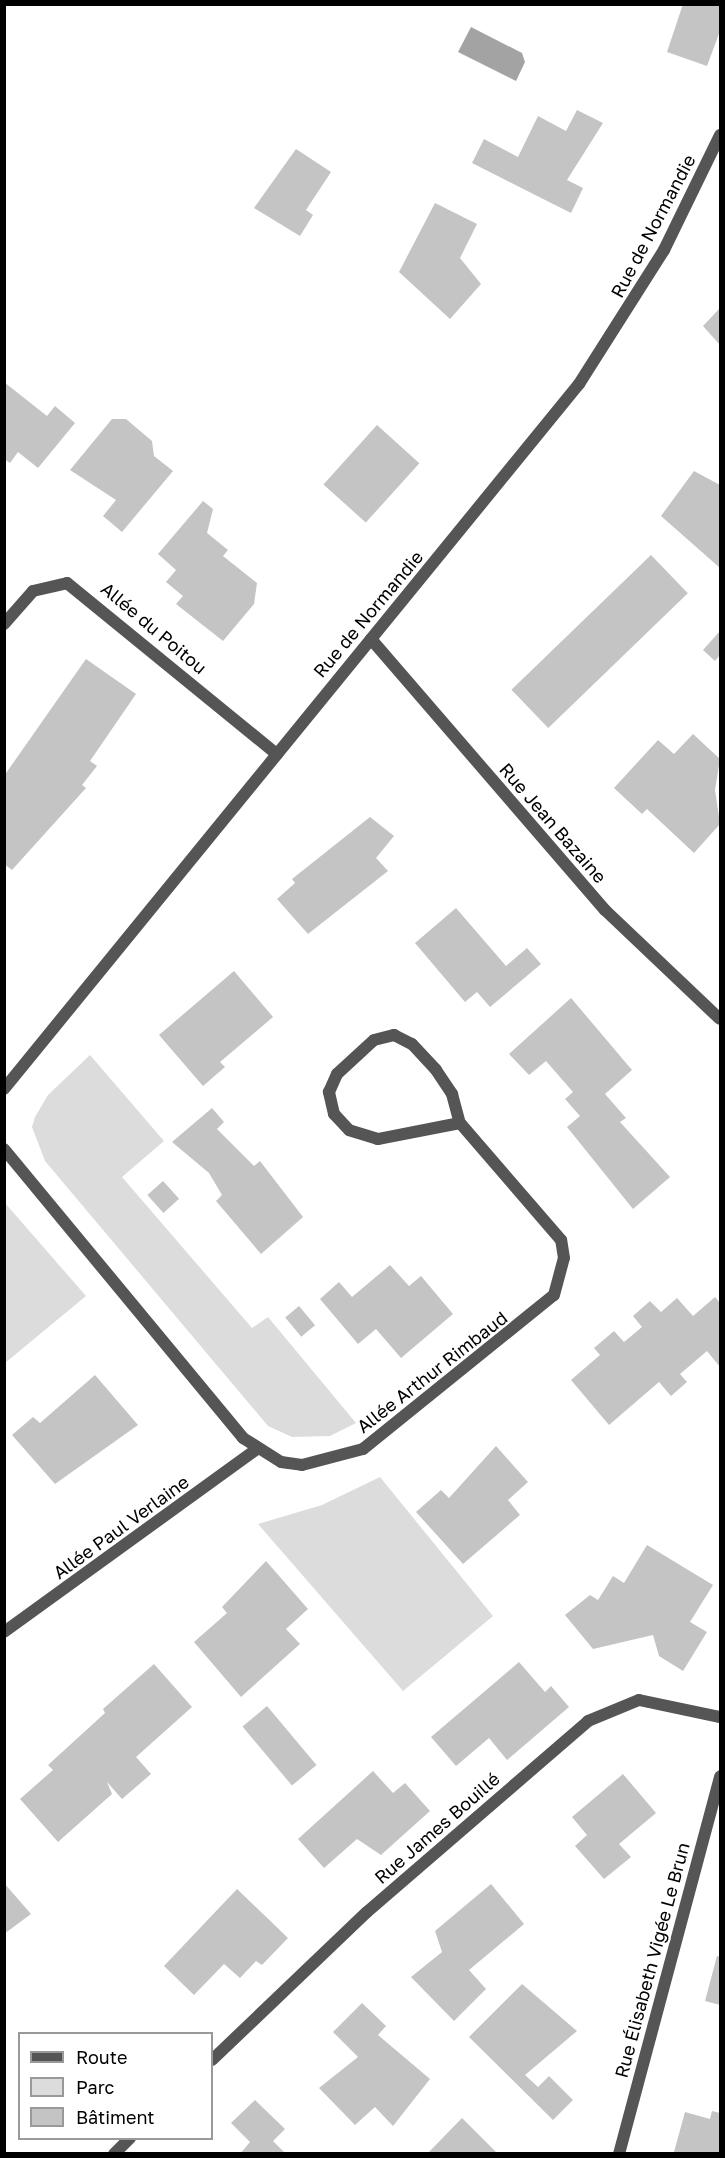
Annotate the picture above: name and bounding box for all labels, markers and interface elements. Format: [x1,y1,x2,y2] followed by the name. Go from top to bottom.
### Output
[606,151,700,301] street label: Rue de Normandie
[309,546,427,682] street label: Rue de Normandie
[97,578,211,678] street label: Allée du Poitou
[495,759,611,887] street label: Rue Jean Bazaine
[353,1307,511,1437] street label: Allée Arthur Rimbaud
[49,1471,193,1583] street label: Allée Paul Verlaine
[370,1768,504,1888] street label: Rue James Bouillé
[610,1840,694,2080] street label: Rue Élisabeth Vigée Le Brun
[18,2032,213,2140] legend
[76,2046,127,2068] text: Route
[76,2076,114,2098] text: Parc
[76,2106,155,2128] text: Bâtiment

